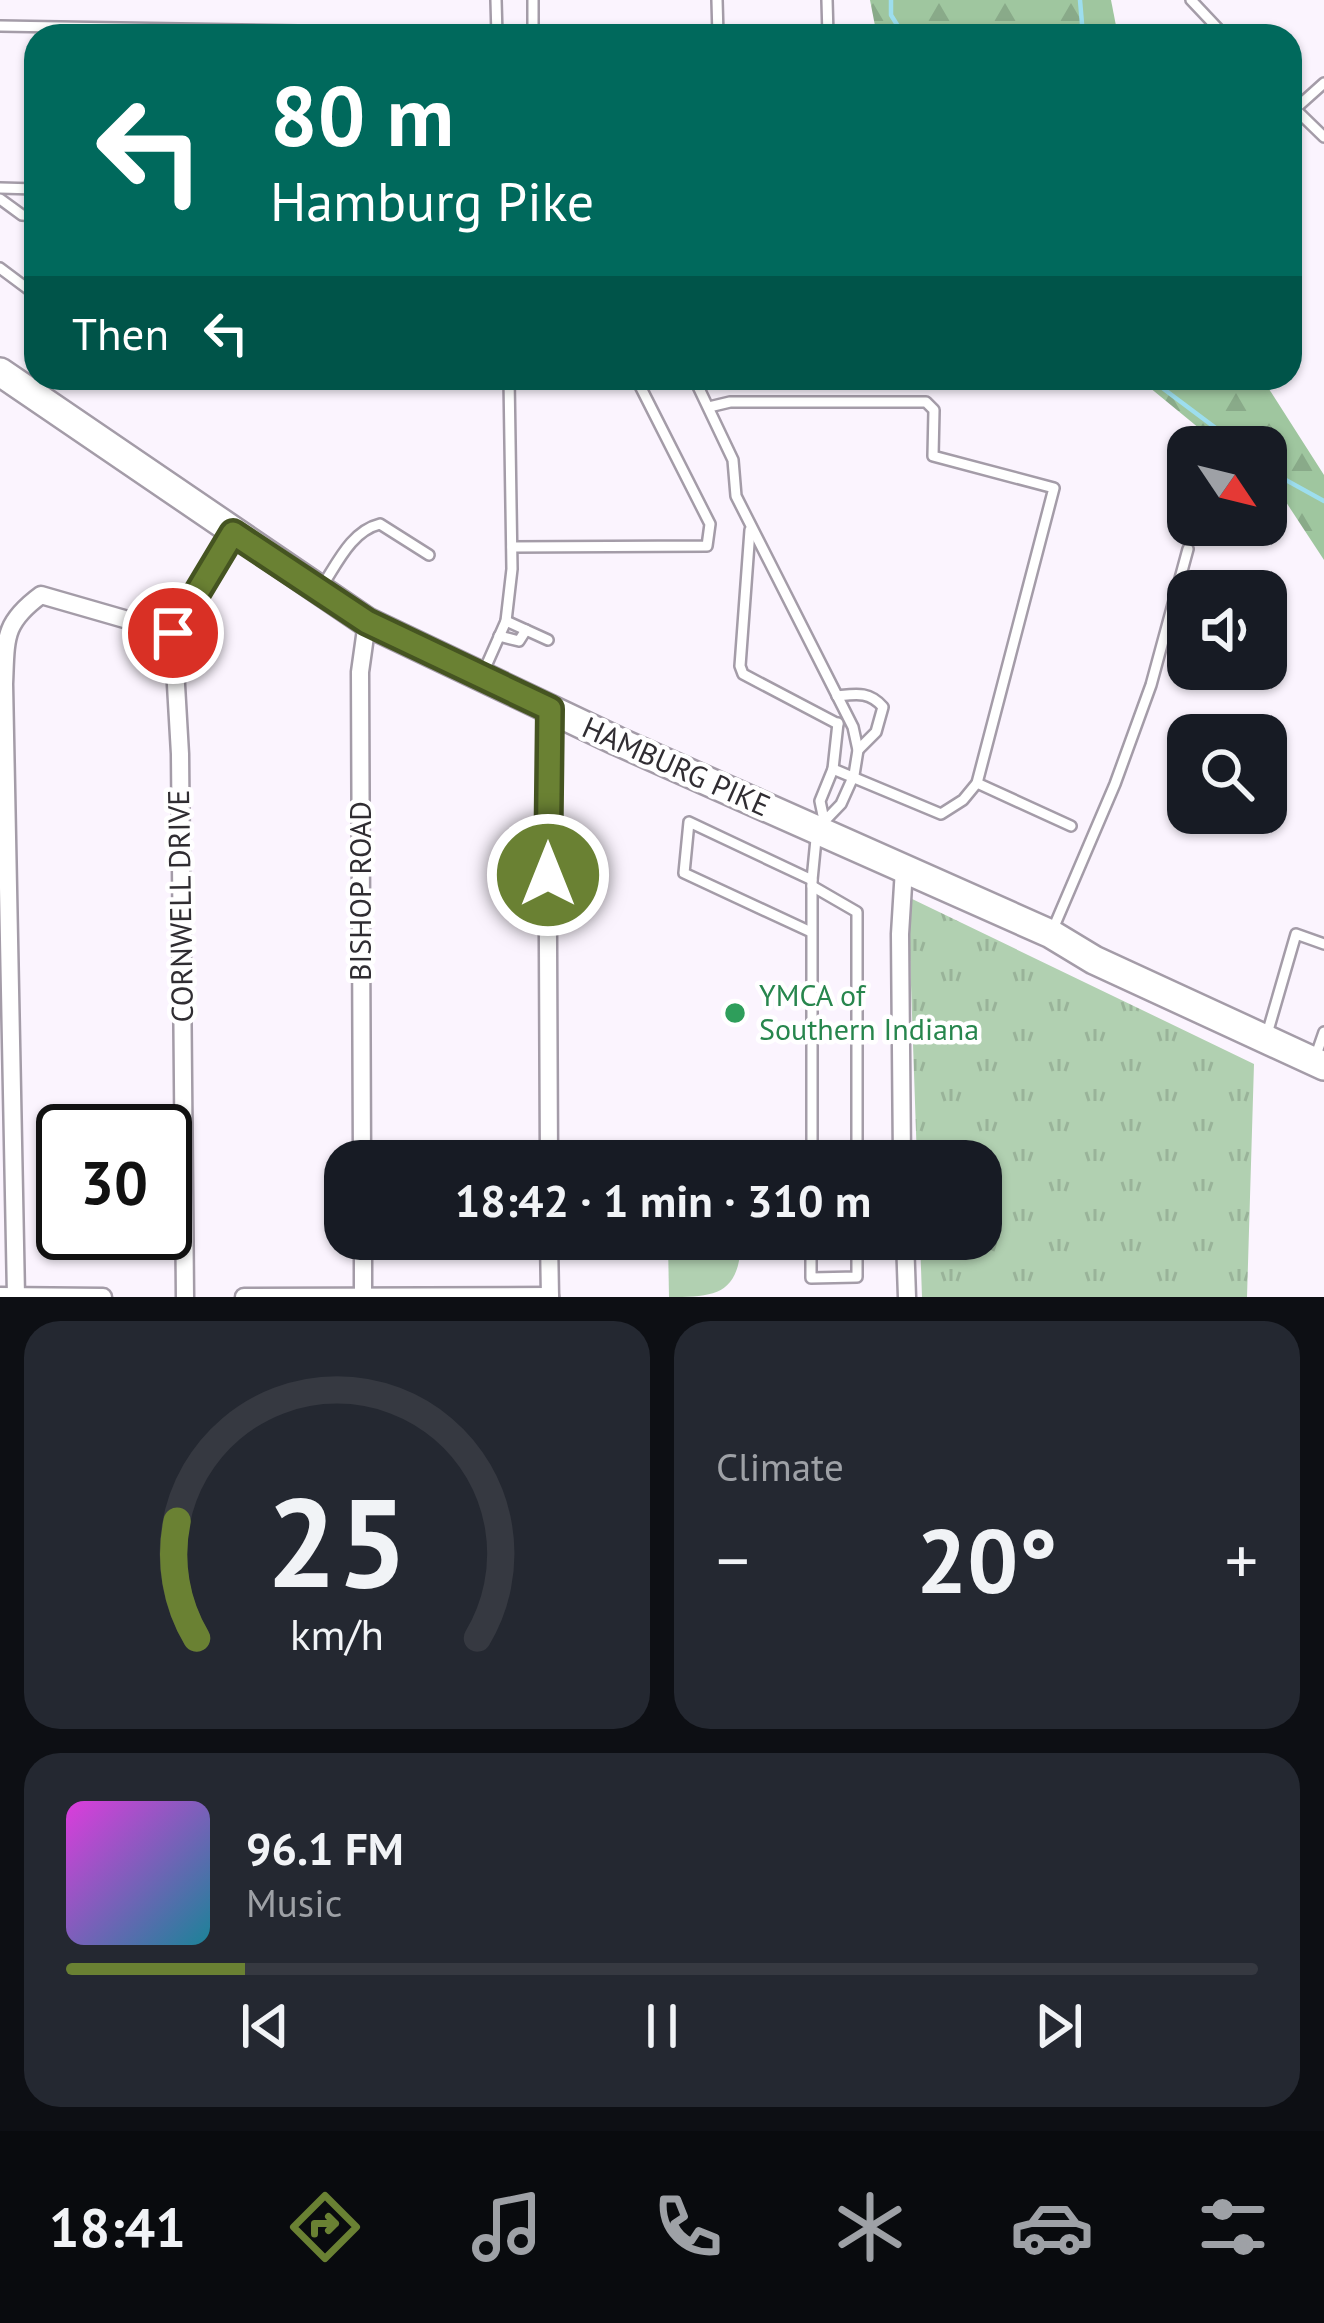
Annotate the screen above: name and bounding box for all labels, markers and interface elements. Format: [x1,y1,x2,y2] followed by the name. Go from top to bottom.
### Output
[270,60,454,169] text: 80 m
[72,72,228,228] icon: left
[270,166,594,236] text: Hamburg Pike
[193,300,259,366] icon: left
[72,304,169,362] text: Then
[1167,426,1287,546] north arrow
[1167,426,1287,834] map controls
[1167,570,1287,690] button: sound
[122,582,224,684] pin
[140,600,206,666] icon: arrive
[577,707,776,824] street label: HAMBURG PIKE
[1167,714,1287,834] button: search
[158,789,201,1023] street label: CORNWELL DRIVE
[340,801,379,981] street label: BISHOP ROAD
[485,812,611,938] position arrow
[759,975,979,1048] place label: YMCA of Southern Indiana
[722,1000,748,1026] marker: YMCA of Southern Indiana
[36,1104,192,1260] speed limit sign: 30
[455,1171,871,1229] text: 18:42 · 1 min · 310 m
[716,1441,844,1492] text: Climate
[266,1460,408,1621] text: 25
[916,1501,1058,1618] text: 20°
[716,1517,749,1602] text: −
[1225,1517,1258,1602] text: +
[290,1606,384,1662] text: km/h
[246,1819,404,1877] text: 96.1 FM
[246,1877,342,1928] text: Music
[232,1993,298,2059] icon: previous
[629,1993,695,2059] icon: pause
[1026,1993,1092,2059] icon: next
[283,2185,367,2269] icon: directions
[465,2185,549,2269] icon: music
[646,2185,730,2269] icon: phone
[828,2185,912,2269] icon: climate
[1010,2185,1094,2269] icon: car
[1191,2185,1275,2269] icon: filters
[49,2192,186,2262] text: 18:41

